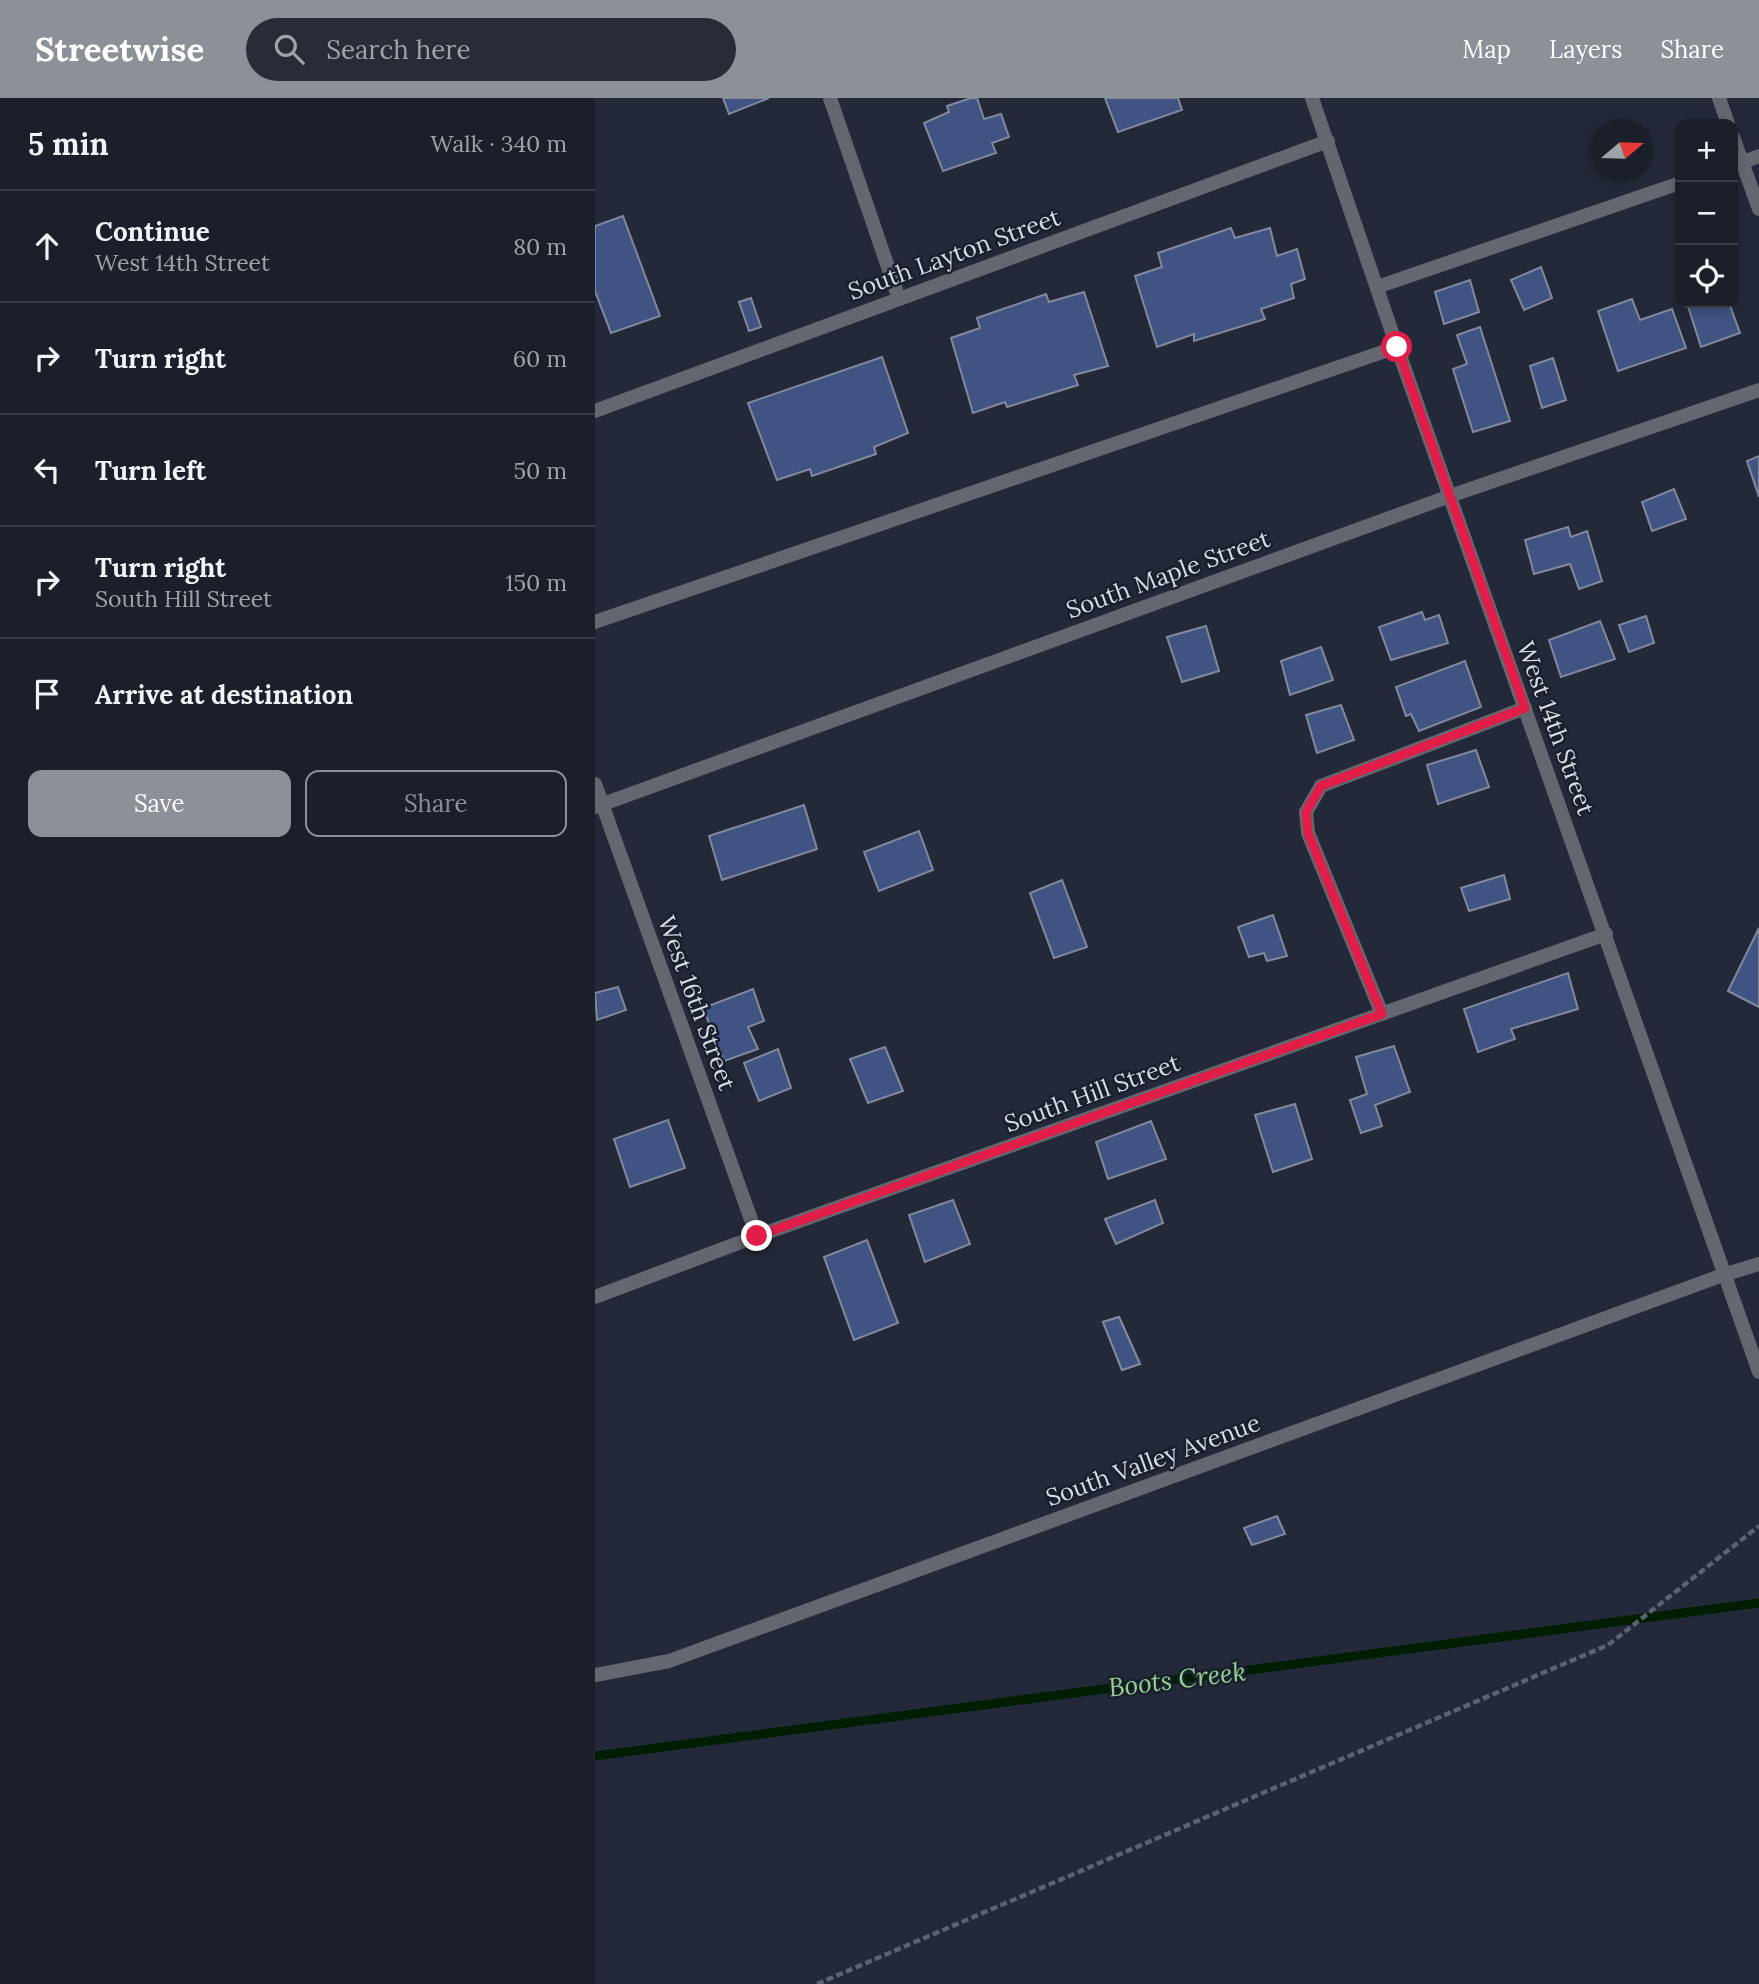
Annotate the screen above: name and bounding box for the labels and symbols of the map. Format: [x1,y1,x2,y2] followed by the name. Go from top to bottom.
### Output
[1591,119,1654,182] north arrow
[844,201,1065,307] street label: South Layton Street
[1381,331,1412,362] route start
[1062,522,1275,625] street label: South Maple Street
[1510,637,1602,820] street label: West 14th Street
[651,912,743,1095] street label: West 16th Street
[1000,1047,1185,1139] street label: South Hill Street
[741,1220,772,1251] route end
[1042,1407,1264,1513] street label: South Valley Avenue
[1106,1654,1248,1704] water label: Boots Creek

